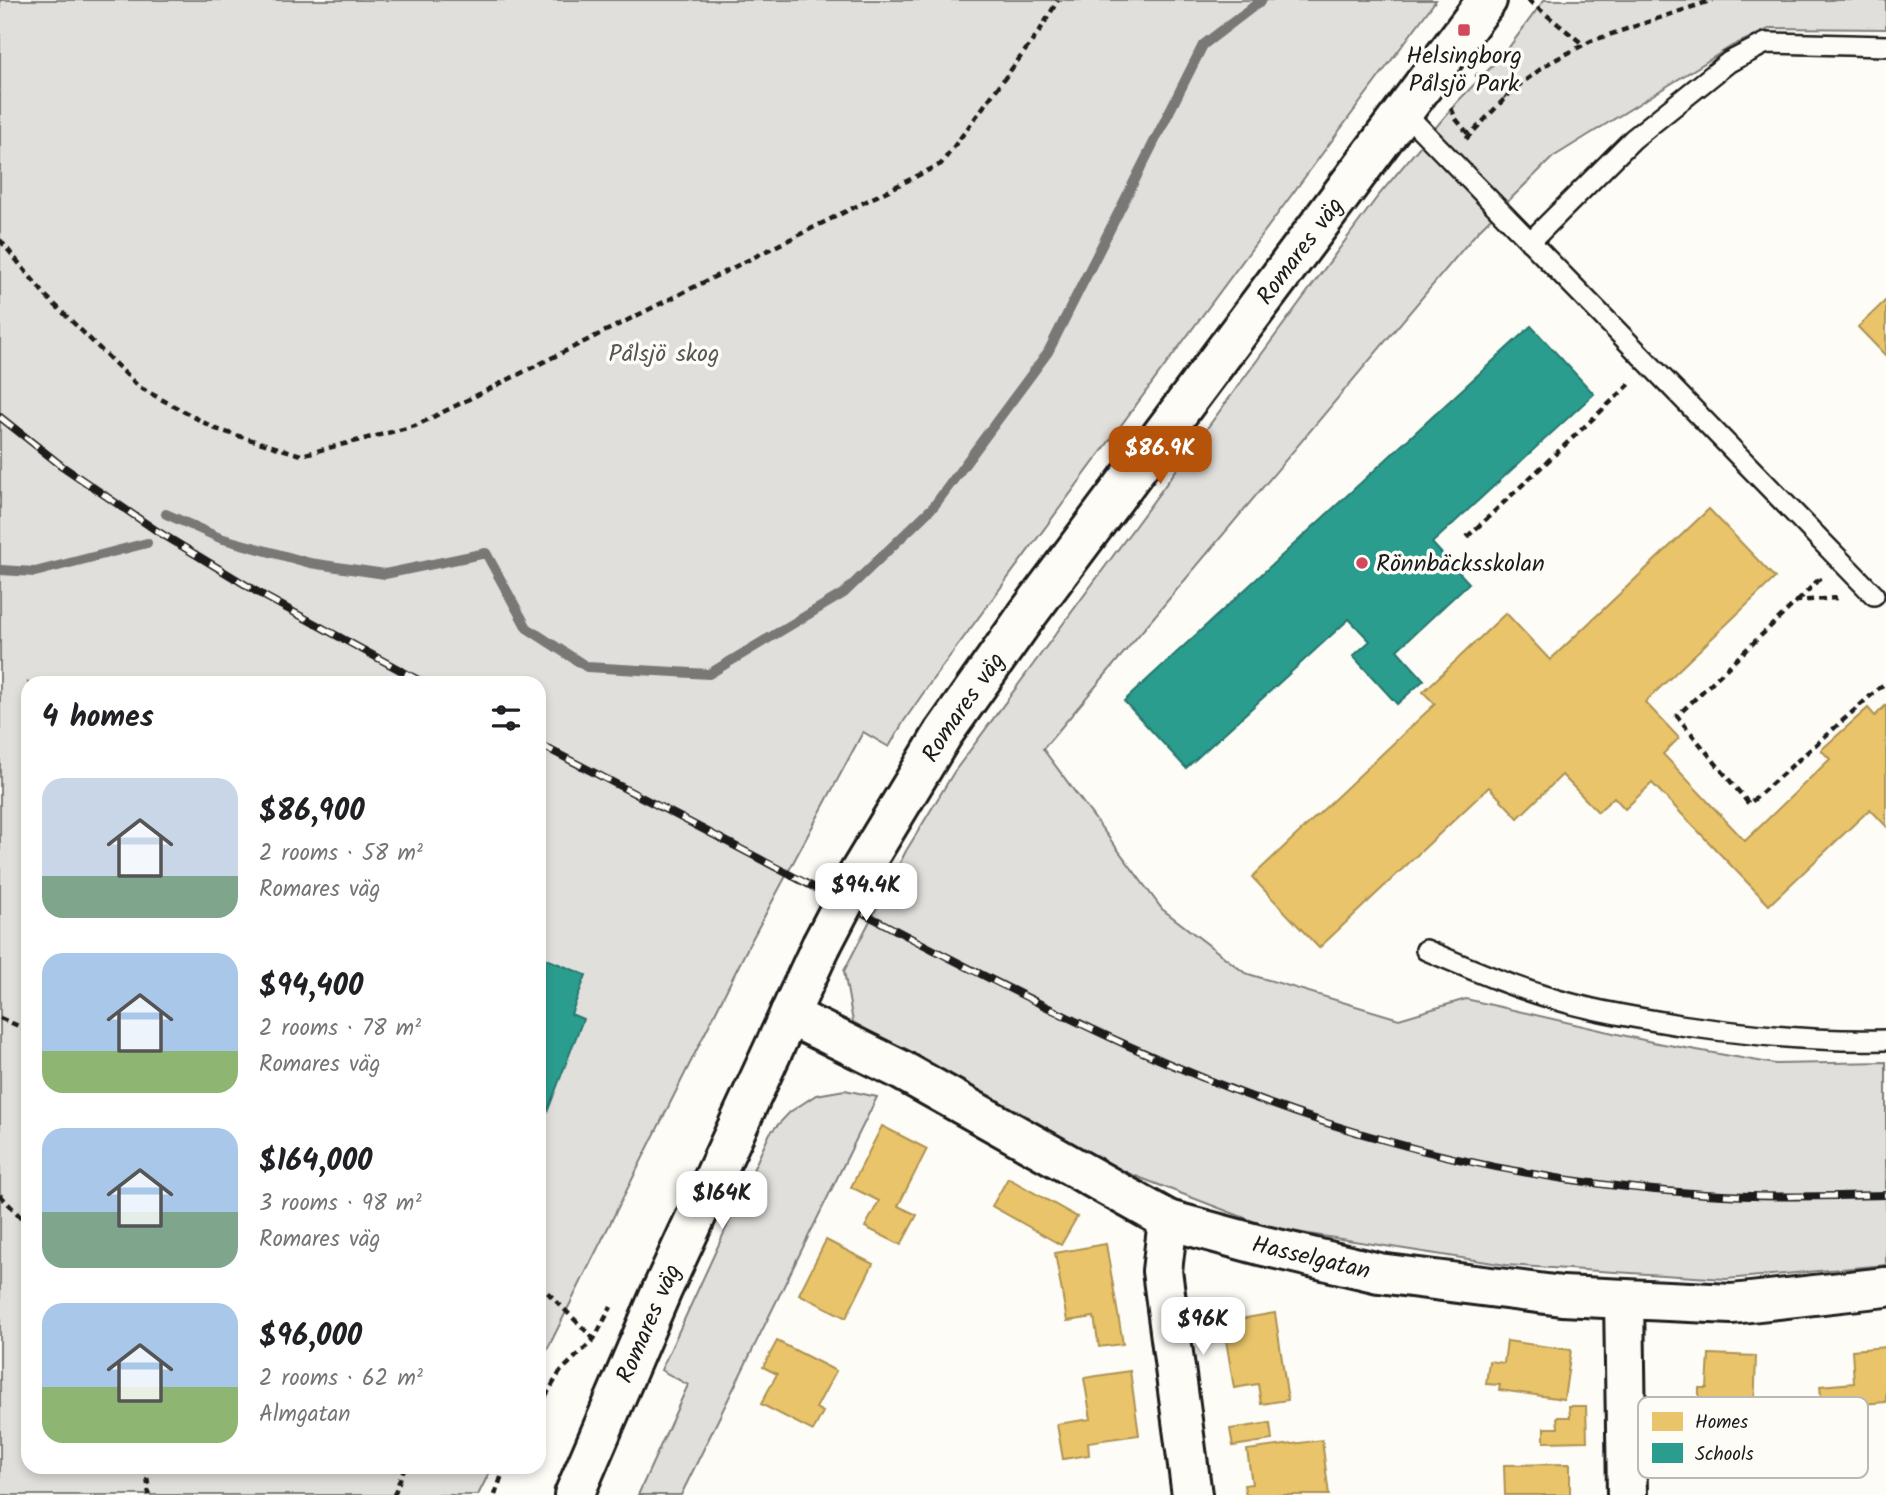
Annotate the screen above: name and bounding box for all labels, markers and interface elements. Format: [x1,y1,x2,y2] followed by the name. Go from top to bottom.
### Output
[1456,22,1472,38] marker: Helsingborg Pålsjö Park
[1406,37,1522,104] place label: Helsingborg Pålsjö Park
[1247,189,1354,314] street label: Romares väg
[609,335,719,374] park label: Pålsjö skog
[1103,426,1217,486] pin: $86.9K
[1125,431,1195,467] text: $86.9K
[1376,545,1545,584] place label: Rönnbäcksskolan
[1354,555,1370,571] marker: Rönnbäcksskolan
[912,644,1016,770] street label: Romares väg
[42,694,154,742] text: 4 homes
[487,699,525,737] icon: filters
[259,788,365,836] text: $86,900
[98,806,182,890] icon: home
[259,836,423,872] text: 2 rooms · 58 m²
[809,864,923,923] pin: $94.4K
[831,868,901,904] text: $94.4K
[259,872,380,908] text: Romares väg
[259,963,363,1011] text: $94,400
[98,981,182,1065] icon: home
[259,1011,421,1047] text: 2 rooms · 78 m²
[259,1047,380,1083] text: Romares väg
[259,1138,372,1186] text: $164,000
[98,1156,182,1240] icon: home
[673,1172,771,1231] pin: $164K
[692,1176,752,1212] text: $164K
[259,1186,422,1222] text: 3 rooms · 98 m²
[259,1222,380,1258] text: Romares väg
[1248,1226,1374,1291] street label: Hasselgatan
[606,1258,693,1390] street label: Romares väg
[1162,1298,1244,1357] pin: $96K
[1177,1302,1229,1338] text: $96K
[259,1313,362,1361] text: $96,000
[98,1331,182,1415] icon: home
[259,1361,423,1397] text: 2 rooms · 62 m²
[259,1397,351,1433] text: Almgatan
[1638,1397,1868,1478] legend
[1695,1408,1748,1438] text: Homes
[1695,1440,1754,1470] text: Schools

